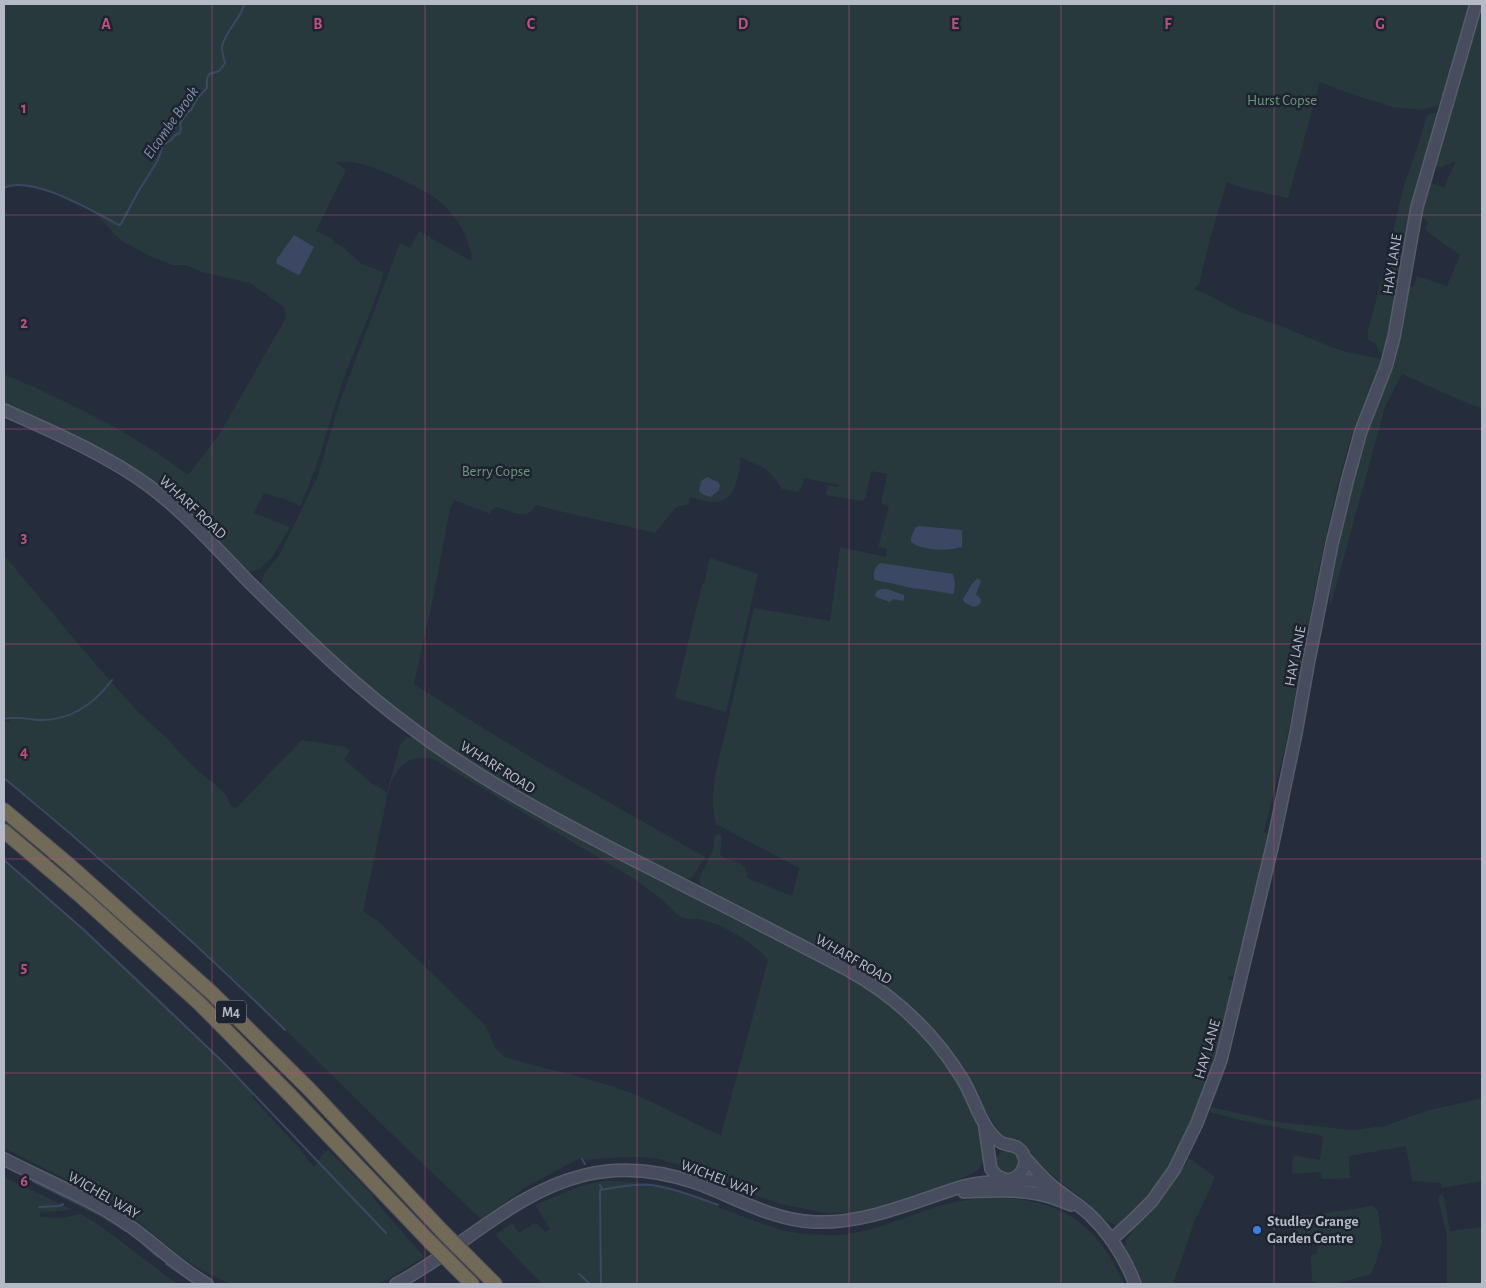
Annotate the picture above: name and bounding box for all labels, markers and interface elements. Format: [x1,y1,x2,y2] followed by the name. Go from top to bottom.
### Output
[101,16,111,32] text: A
[313,16,323,32] text: B
[527,16,536,32] text: C
[738,16,749,32] text: D
[951,16,959,32] text: E
[1164,16,1172,32] text: F
[1375,16,1385,32] text: G
[140,84,201,162] water label: Elcombe Brook
[1247,93,1317,108] park label: Hurst Copse
[21,100,27,116] text: 1
[1380,233,1405,295] street label: HAY LANE
[20,315,28,331] text: 2
[462,464,530,479] park label: Berry Copse
[156,473,229,542] street label: WHARF ROAD
[21,529,28,545] text: 3
[1282,625,1309,687] street label: HAY LANE
[458,738,538,797] street label: WHARF ROAD
[20,744,28,760] text: 4
[813,932,895,987] street label: WHARF ROAD
[21,959,28,975] text: 5
[216,1000,246,1024] road number: M4
[1192,1018,1223,1081] street label: HAY LANE
[679,1157,759,1200] street label: WICHEL WAY
[65,1169,142,1222] street label: WICHEL WAY
[20,1173,28,1189] text: 6
[1267,1214,1359,1246] place label: Studley Grange Garden Centre
[1251,1224,1263,1236] marker: Studley Grange Garden Centre

